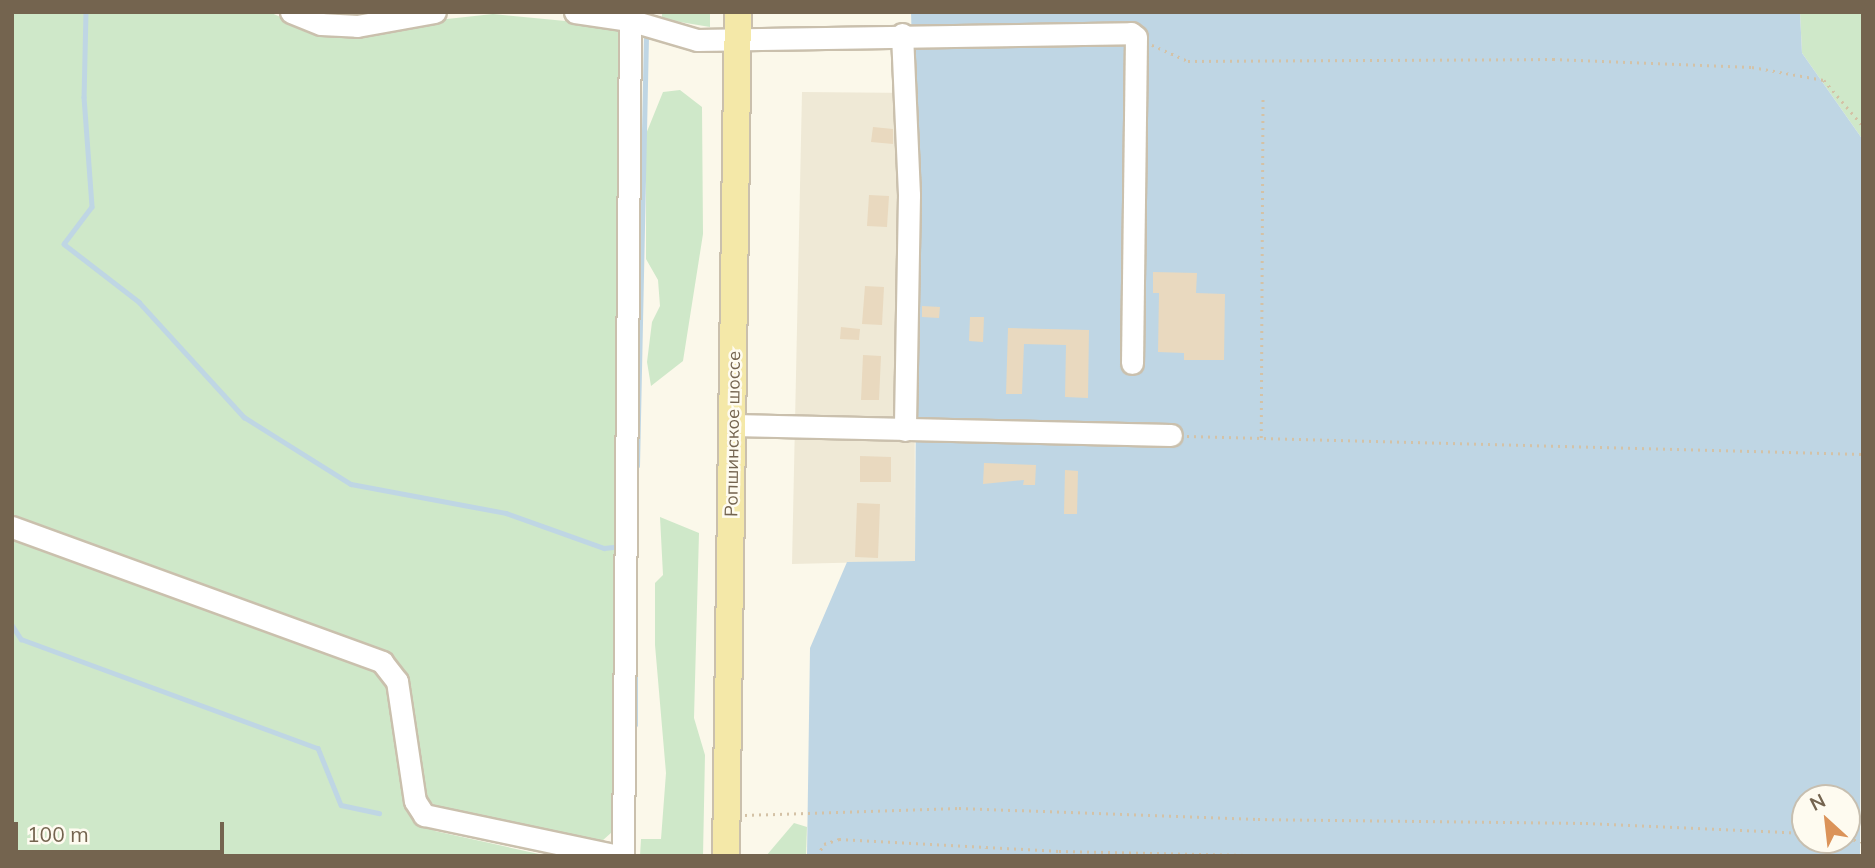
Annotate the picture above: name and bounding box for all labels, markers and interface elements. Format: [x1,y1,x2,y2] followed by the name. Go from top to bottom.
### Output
[721,351,745,517] street label: Ропшинское шоссе
[1791,784,1861,854] north arrow
[1806,788,1829,816] text: N
[18,808,228,852] scale bar
[27,821,89,847] text: 100 m

